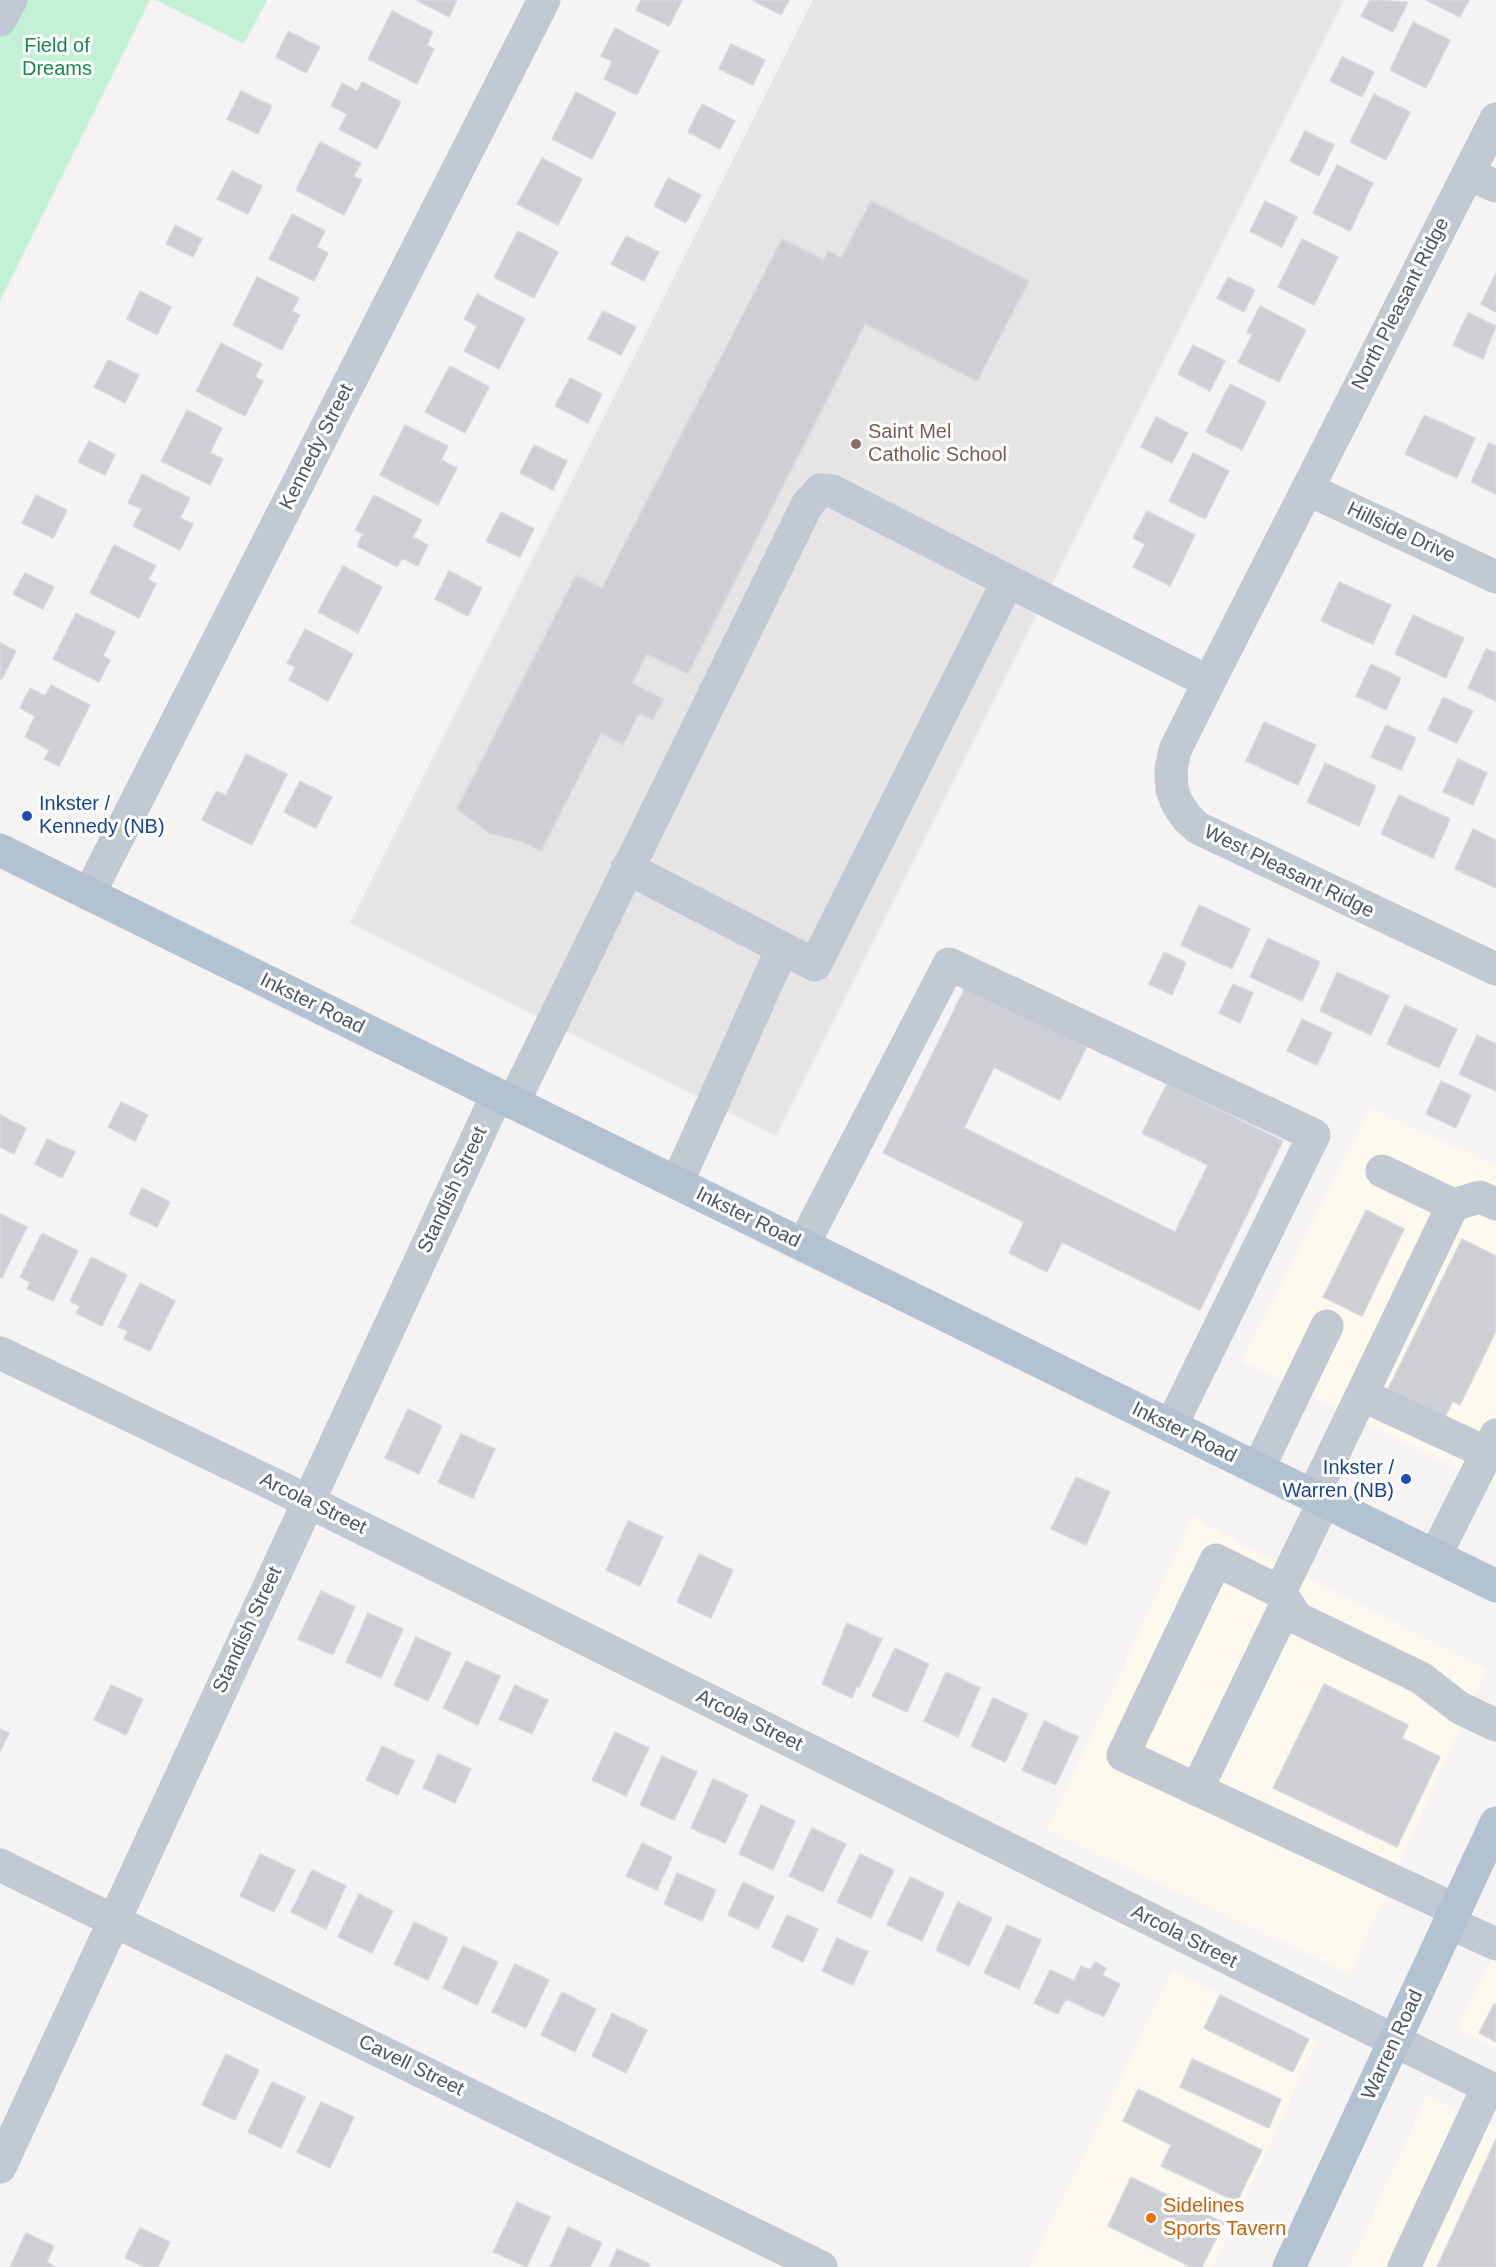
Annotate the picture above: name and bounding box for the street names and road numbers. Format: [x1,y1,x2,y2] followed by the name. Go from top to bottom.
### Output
[1347,214,1455,394] street label: North Pleasant Ridge
[275,380,359,514] street label: Kennedy Street
[1343,497,1459,569] street label: Hillside Drive
[1200,820,1378,924] street label: West Pleasant Ridge
[256,968,368,1040] street label: Inkster Road
[413,1123,493,1257] street label: Standish Street
[692,1182,804,1254] street label: Inkster Road
[1128,1397,1240,1469] street label: Inkster Road
[256,1468,370,1540] street label: Arcola Street
[208,1563,288,1697] street label: Standish Street
[692,1685,806,1757] street label: Arcola Street
[1127,1900,1241,1974] street label: Arcola Street
[1357,1986,1429,2104] street label: Warren Road
[354,2030,468,2102] street label: Cavell Street

